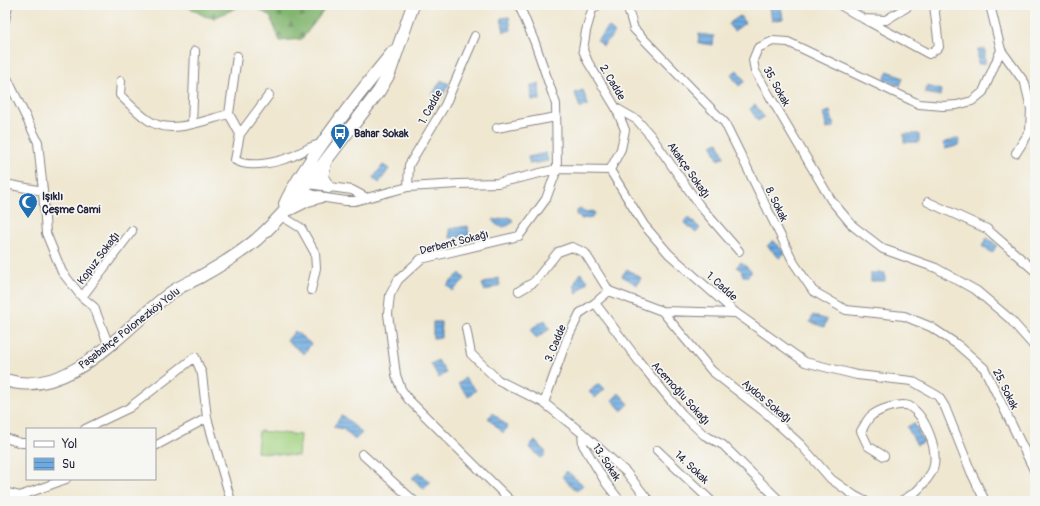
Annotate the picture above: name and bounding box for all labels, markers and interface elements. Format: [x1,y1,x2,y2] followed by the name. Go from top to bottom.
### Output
[597,62,629,103] street label: 2. Cadde
[760,64,793,109] street label: 35. Sokak
[416,87,445,127] street label: 1. Cadde
[329,122,351,150] bus stop icon: Bahar Sokak
[354,127,409,140] place label: Bahar Sokak
[664,140,713,201] street label: Akakçe Sokağı
[763,185,791,224] street label: 8. Sokak
[42,190,100,216] place label: Işıklı Çeşme Cami
[17,191,39,219] mosque icon: Işıklı Çeşme Cami
[418,228,490,257] street label: Derbent Sokağı
[74,230,122,287] street label: Kopuz Sokağı
[703,269,740,304] street label: 1. Cadde
[76,285,183,372] street label: Paşabahçe Polonezköy Yolu
[542,322,569,364] street label: 3. Cadde
[649,359,712,428] street label: Acemoğlu Sokağı
[990,367,1021,412] street label: 25. Sokak
[739,377,794,426] street label: Aydos Sokağı
[26,428,156,480] legend
[61,437,77,452] text: Yol
[590,441,624,484] street label: 13. Sokak
[672,448,712,487] street label: 14. Sokak
[62,457,75,472] text: Su

